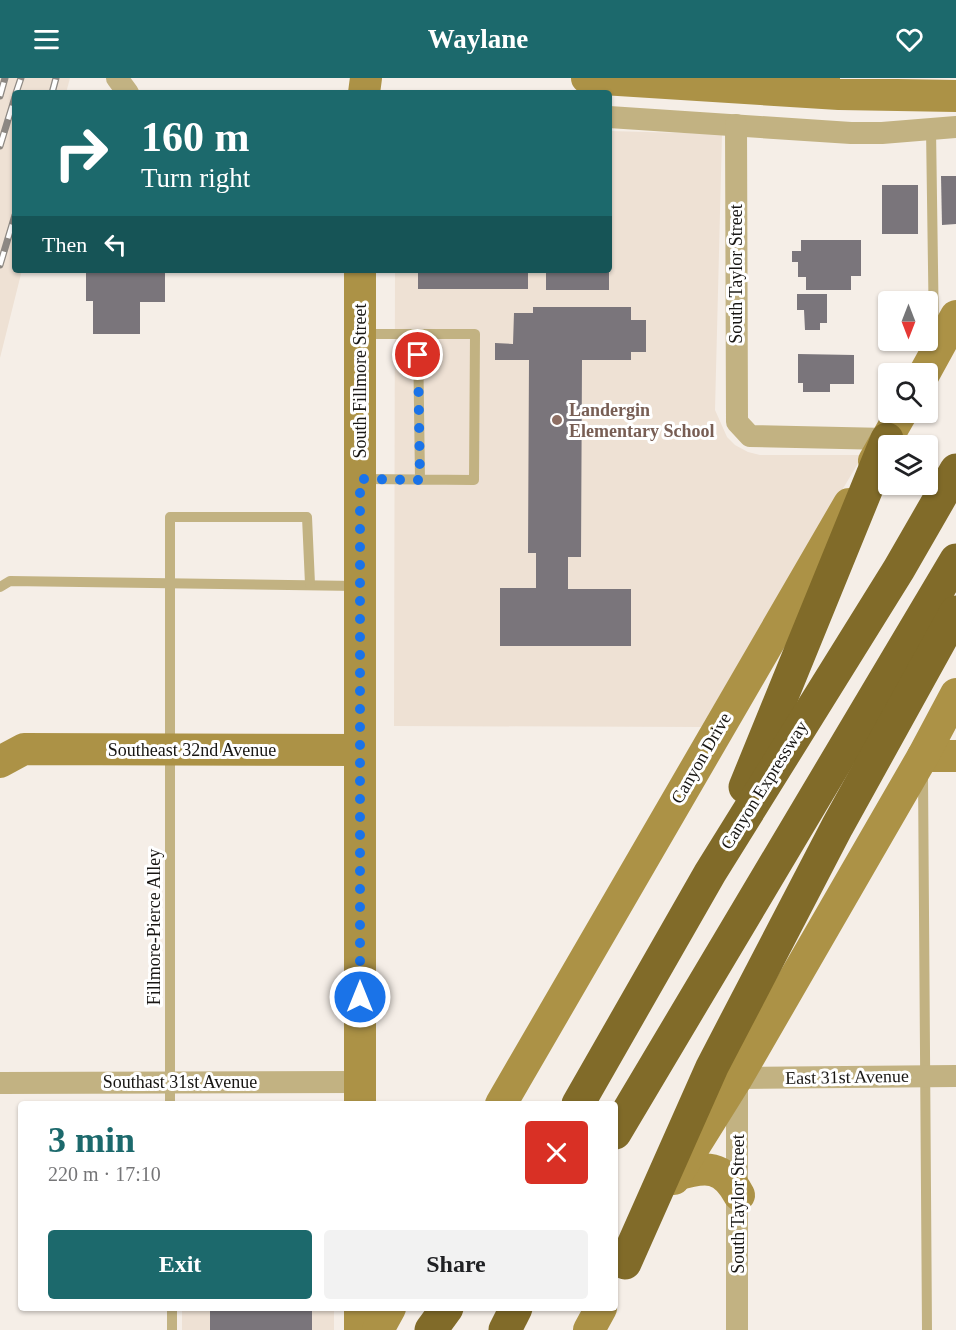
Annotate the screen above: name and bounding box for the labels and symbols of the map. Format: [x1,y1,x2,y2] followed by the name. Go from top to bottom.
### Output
[726,204,746,344] street label: South Taylor Street
[878,291,938,351] north arrow
[350,304,370,459] street label: South Fillmore Street
[392,329,443,380] pin
[569,400,715,441] place label: Landergin Elementary School
[550,413,564,427] marker: Landergin Elementary School
[667,709,735,807] street label: Canyon Drive
[716,717,812,853] street label: Canyon Expressway
[108,740,276,760] street label: Southeast 32nd Avenue
[144,849,164,1005] street label: Fillmore-Pierce Alley
[328,965,392,1029] position arrow
[785,1066,909,1088] street label: East 31st Avenue
[103,1072,257,1092] street label: Southast 31st Avenue
[728,1134,748,1274] street label: South Taylor Street

